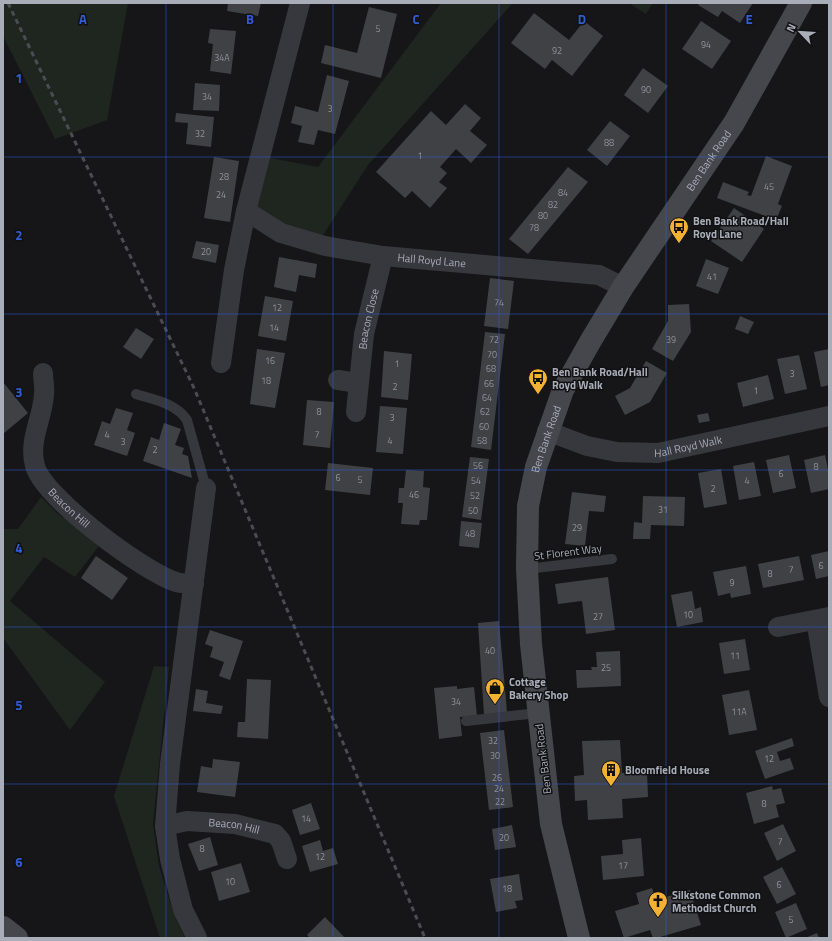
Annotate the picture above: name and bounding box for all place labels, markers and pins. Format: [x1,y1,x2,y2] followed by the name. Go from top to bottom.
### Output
[693,213,789,242] place label: Ben Bank Road/Hall Royd Lane
[668,216,690,244] bus stop icon: Ben Bank Road/Hall Royd Lane
[552,364,648,393] place label: Ben Bank Road/Hall Royd Walk
[527,367,549,395] bus stop icon: Ben Bank Road/Hall Royd Walk
[509,674,568,703] place label: Cottage Bakery Shop
[484,677,506,705] shop icon: Cottage Bakery Shop
[600,759,622,787] building icon: Bloomfield House
[625,762,710,778] place label: Bloomfield House
[672,887,761,916] place label: Silkstone Common Methodist Church
[647,890,669,918] church icon: Silkstone Common Methodist Church

